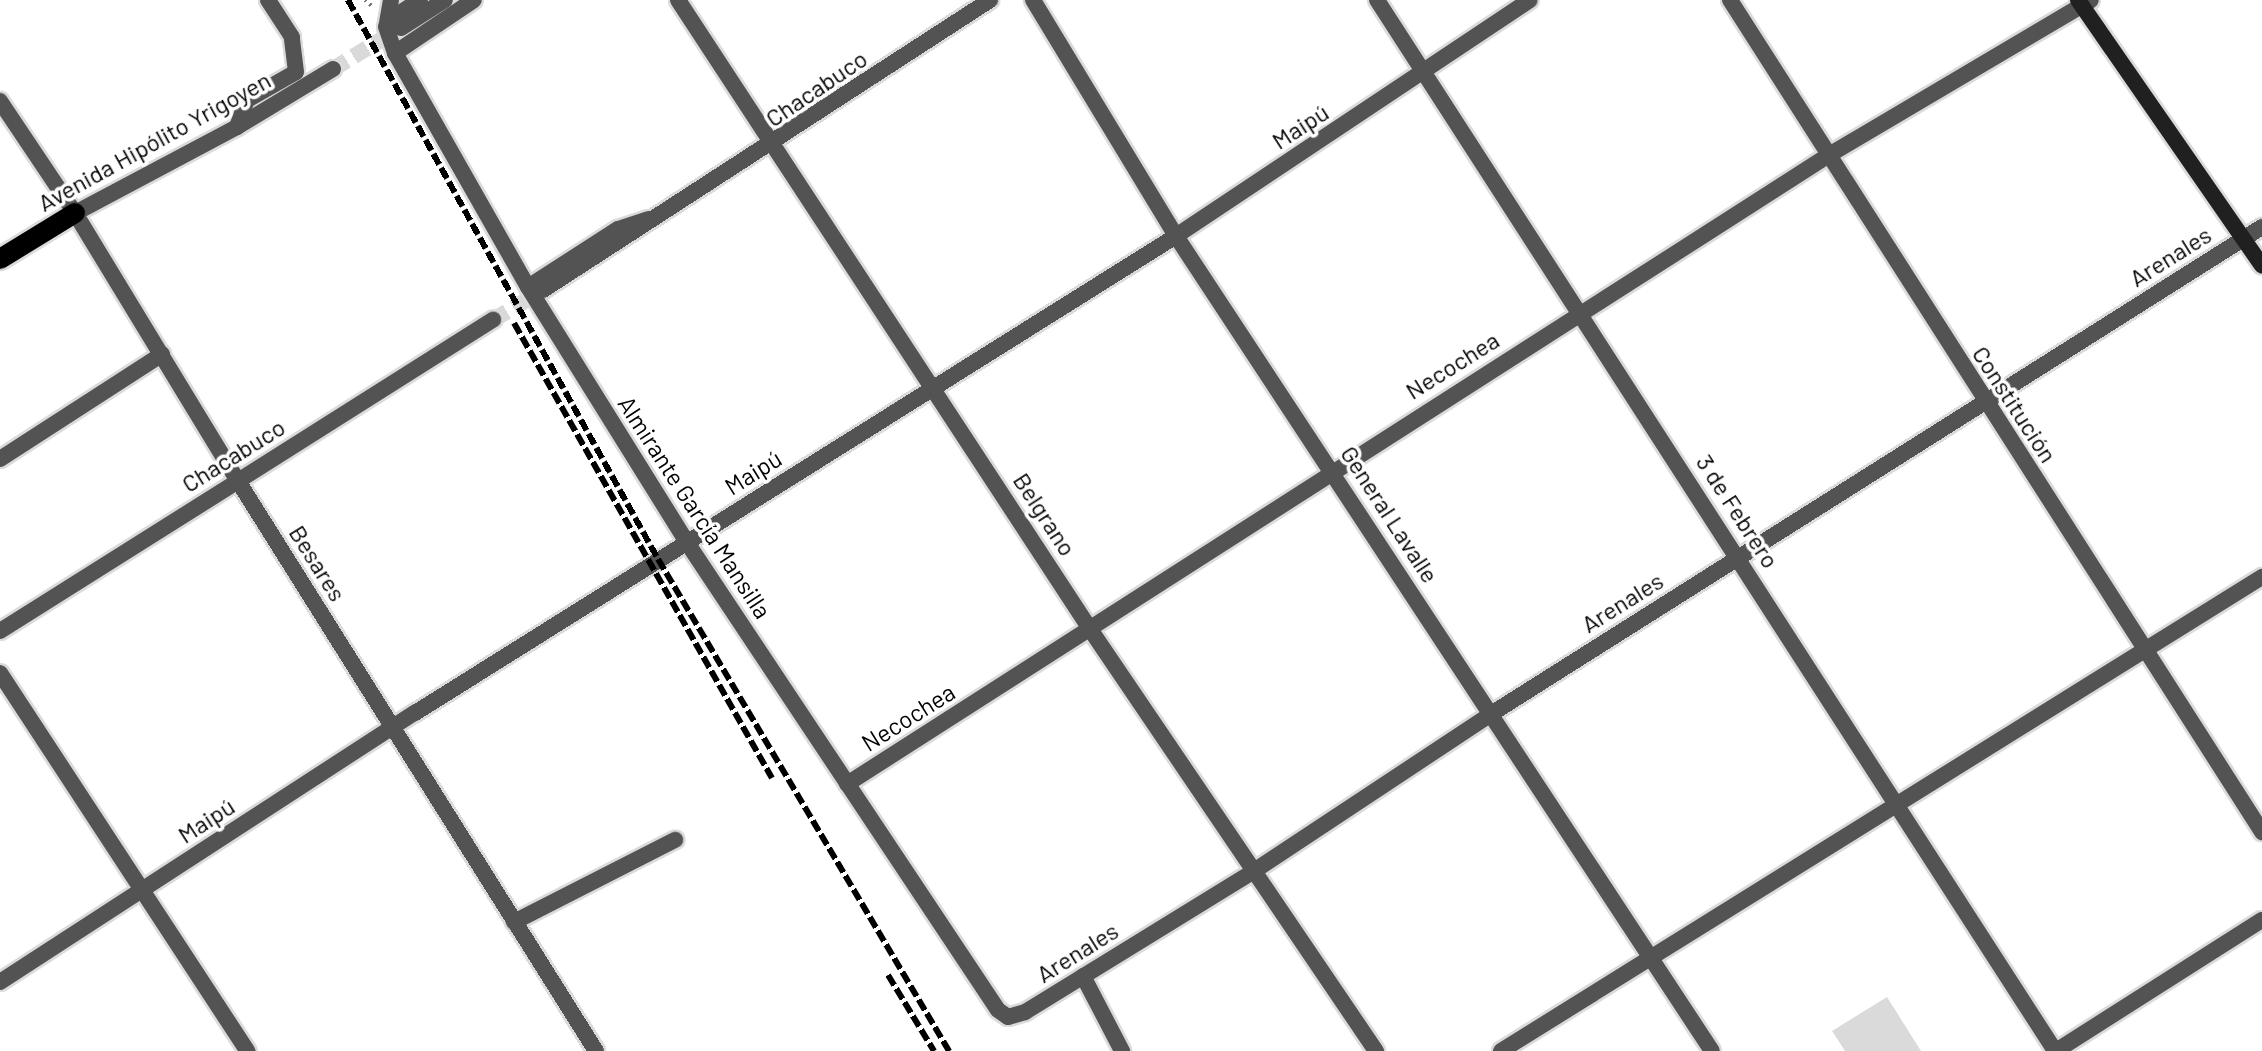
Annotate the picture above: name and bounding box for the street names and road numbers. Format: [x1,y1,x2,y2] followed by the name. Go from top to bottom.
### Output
[760,44,872,132] street label: Chacabuco
[33,65,275,217] street label: Avenida Hipólito Yrigoyen
[1266,97,1334,155] street label: Maipú
[2124,220,2216,292] street label: Arenales
[1400,325,1504,405] street label: Necochea
[1967,340,2063,468] street label: Constitución
[612,390,778,624] street label: Almirante García Mansilla
[176,412,290,498] street label: Chacabuco
[1335,440,1445,588] street label: General Lavalle
[719,443,787,501] street label: Maipú
[1691,449,1785,573] street label: 3 de Febrero
[1008,467,1082,561] street label: Belgrano
[283,520,353,606] street label: Besares
[1576,566,1668,638] street label: Arenales
[856,677,960,757] street label: Necochea
[172,791,240,849] street label: Maipú
[1031,916,1123,988] street label: Arenales

